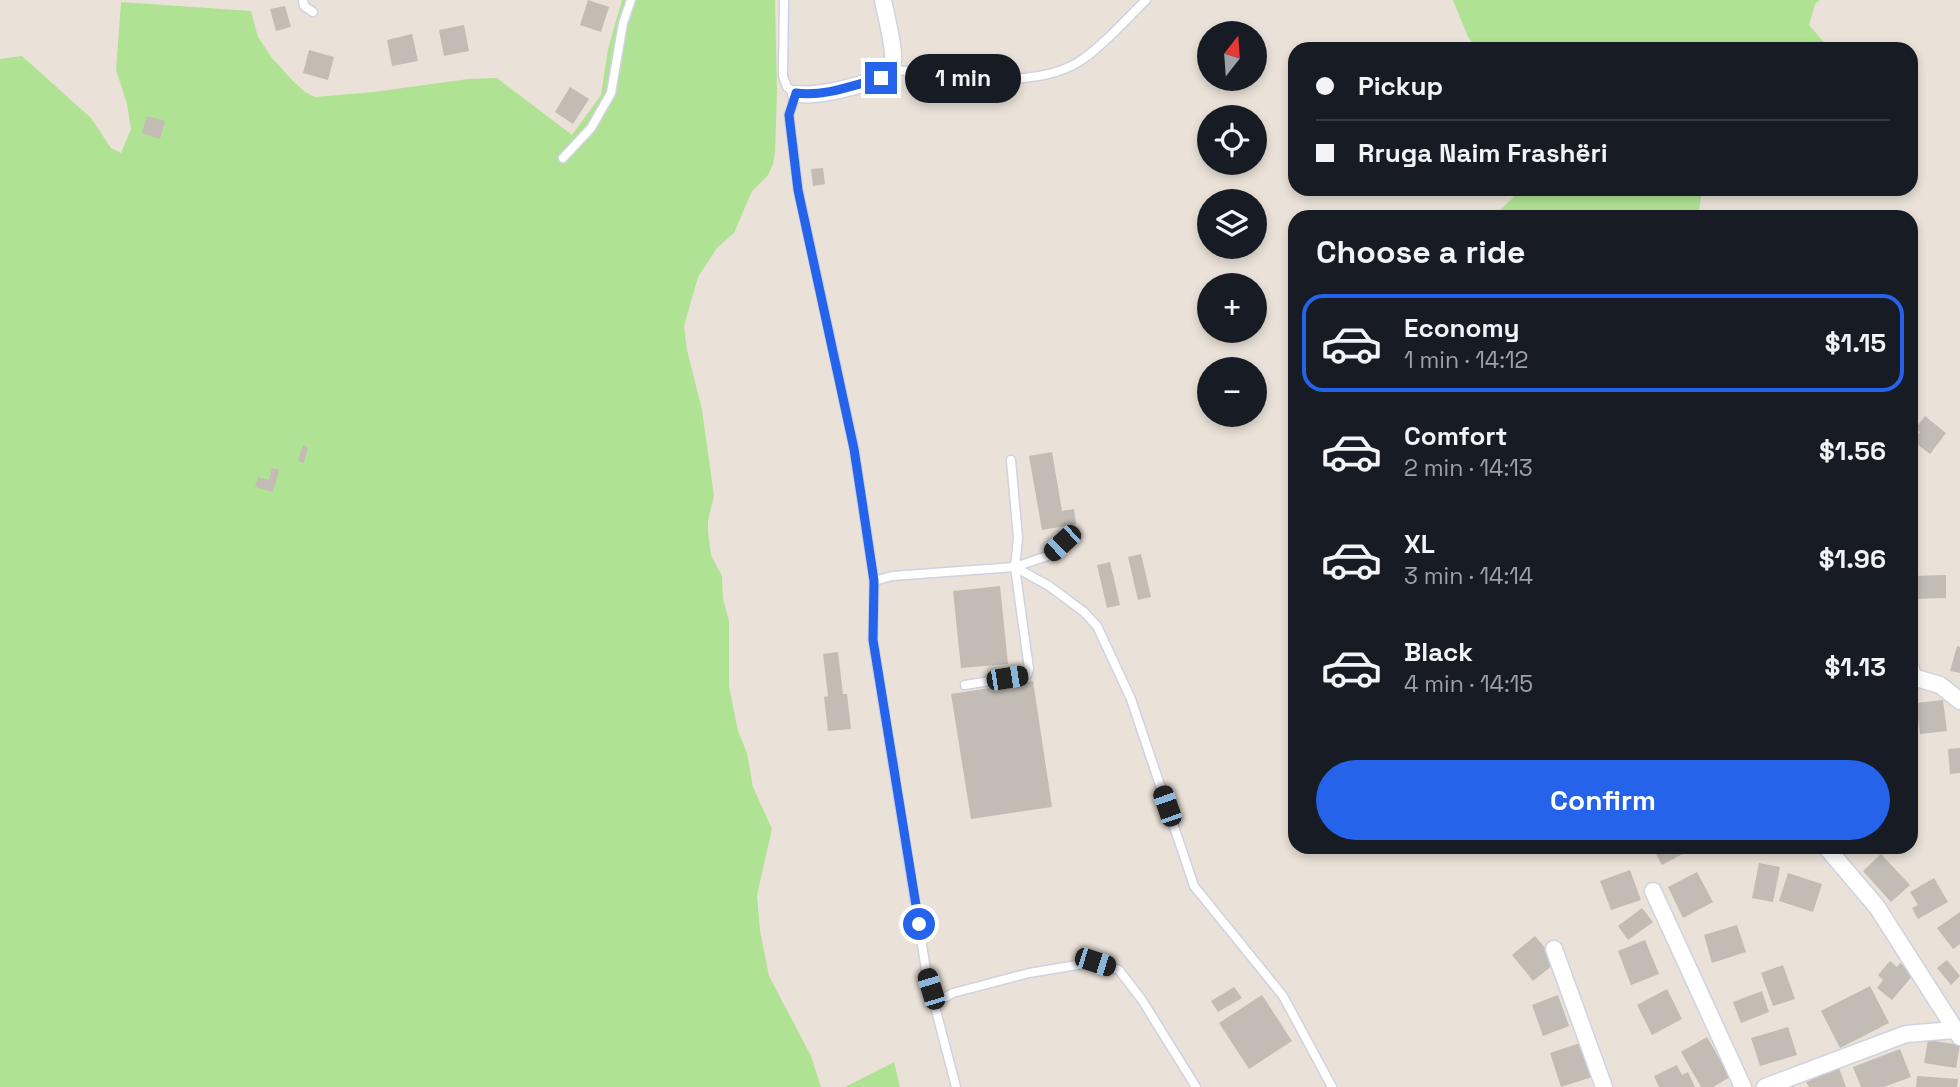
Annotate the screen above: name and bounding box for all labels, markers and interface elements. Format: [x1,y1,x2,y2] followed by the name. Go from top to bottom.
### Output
[1197,21,1267,91] north arrow
[1197,21,1267,427] map controls
[906,54,1021,102] callout: 1 min
[865,62,897,94] route end
[935,63,991,93] text: 1 min
[1358,69,1443,103] text: Pickup
[1197,105,1267,175] button: locate
[1358,136,1608,170] text: Rruga Naim Frashëri
[1197,189,1267,259] button: layers
[1316,232,1526,272] text: Choose a ride
[1197,273,1267,343] button: +
[1404,311,1520,345] text: Economy
[1320,312,1383,375] icon: car
[1825,326,1886,360] text: $1.15
[1404,345,1528,375] text: 1 min · 14:12
[1197,357,1267,427] button: −
[1404,419,1507,453] text: Comfort
[1320,420,1383,483] icon: car
[1819,434,1886,468] text: $1.56
[1404,453,1533,483] text: 2 min · 14:13
[1040,521,1085,565] car
[1404,527,1435,561] text: XL
[1320,528,1383,591] icon: car
[1819,542,1886,576] text: $1.96
[1404,561,1533,591] text: 3 min · 14:14
[1404,635,1473,669] text: Black
[1320,636,1383,699] icon: car
[1825,650,1886,684] text: $1.13
[985,664,1030,692] car
[1404,669,1533,699] text: 4 min · 14:15
[1316,760,1890,840] button: Confirm
[1151,783,1184,829] car
[903,908,935,940] route start
[1072,946,1119,978] car
[915,966,948,1012] car

